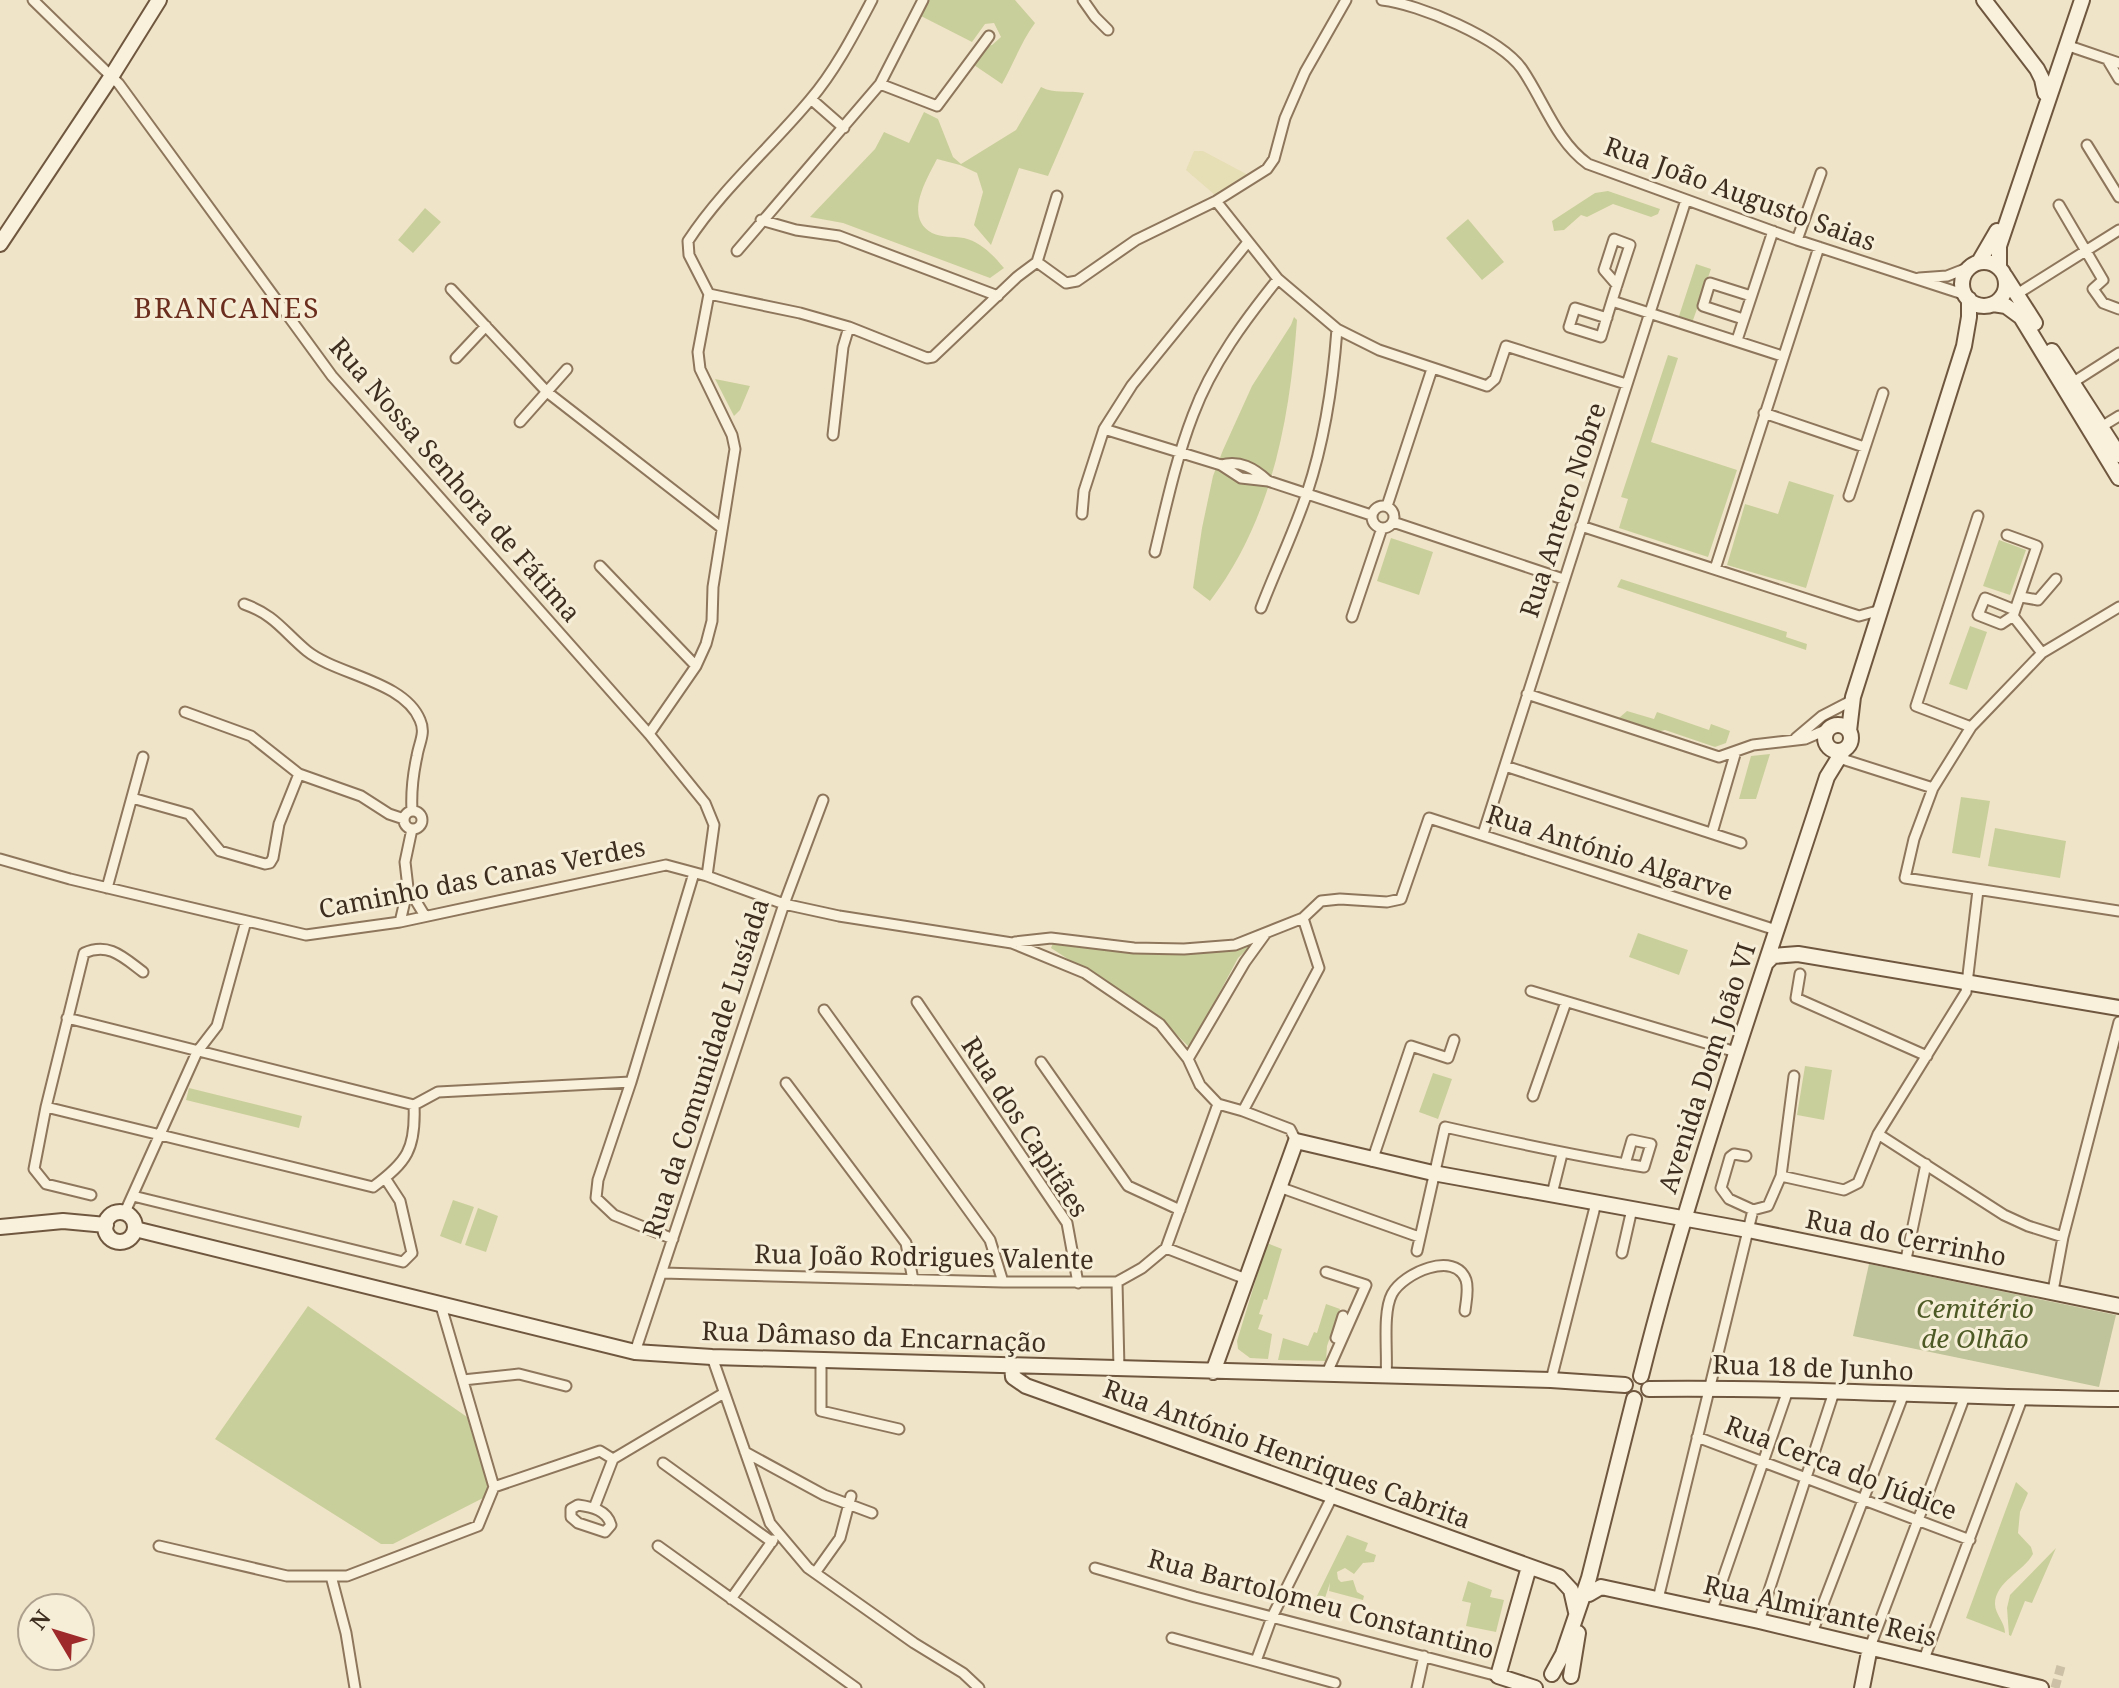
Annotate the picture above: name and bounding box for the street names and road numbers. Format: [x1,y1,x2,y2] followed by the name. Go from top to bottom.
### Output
[1600,127,1881,259] street label: Rua João Augusto Saias
[322,329,590,629] street label: Rua Nossa Senhora de Fátima
[1510,398,1614,622] street label: Rua Antero Nobre
[1482,795,1738,909] street label: Rua António Algarve
[315,828,648,926] street label: Caminho das Canas Verdes
[633,893,777,1242] street label: Rua da Comunidade Lusíada
[1649,938,1764,1197] street label: Avenida Dom João VI
[954,1029,1098,1224] street label: Rua dos Capitães
[1803,1200,2010,1274] street label: Rua do Cerrinho
[754,1235,1094,1277] street label: Rua João Rodrigues Valente
[701,1312,1047,1360] street label: Rua Dâmaso da Encarnação
[1712,1345,1914,1389] street label: Rua 18 de Junho
[1099,1370,1476,1536] street label: Rua António Henriques Cabrita
[1720,1406,1963,1528] street label: Rua Cerca do Júdice
[1144,1539,1498,1667] street label: Rua Bartolomeu Constantino
[1700,1566,1940,1654] street label: Rua Almirante Reis

